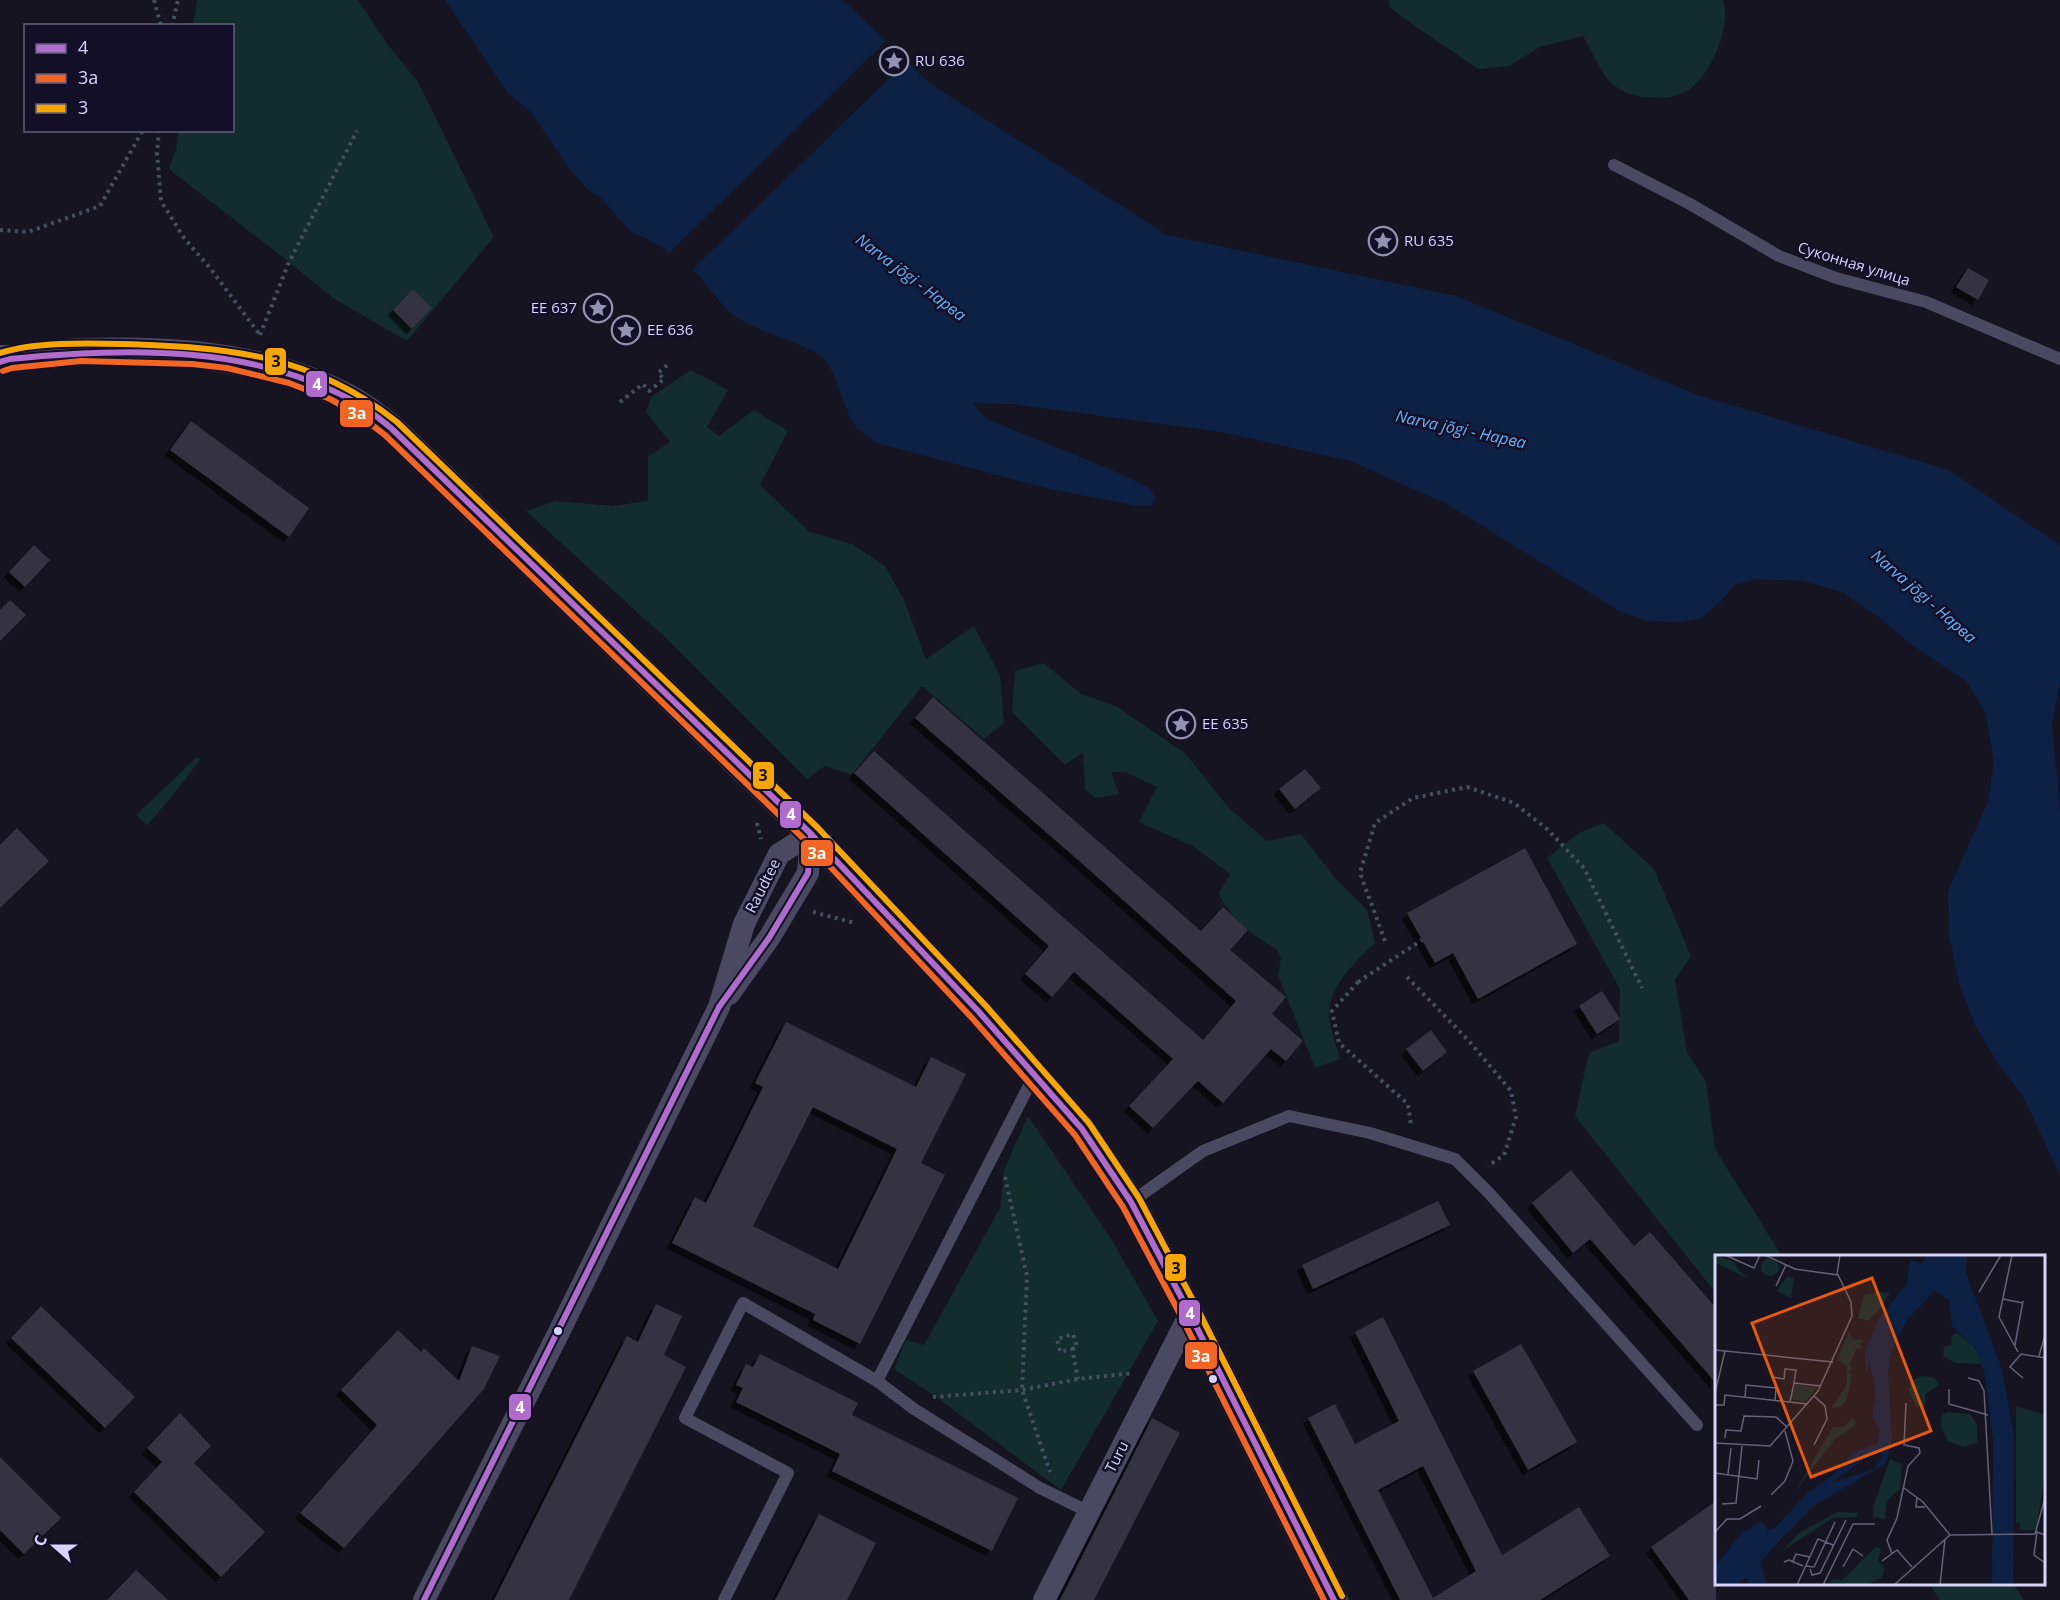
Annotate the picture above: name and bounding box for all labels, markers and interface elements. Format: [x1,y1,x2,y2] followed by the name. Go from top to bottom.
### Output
[24,24,234,132] legend
[78,35,88,59] text: 4
[878,45,910,77] place icon: RU 636
[915,50,965,70] place label: RU 636
[78,65,98,89] text: 3a
[78,95,88,119] text: 3
[1367,225,1399,257] place icon: RU 635
[851,228,971,326] water label: Narva jõgi - Нарва
[1404,230,1454,250] place label: RU 635
[1796,236,1913,290] street label: Суконная улица
[582,292,614,324] place icon: EE 637
[531,297,577,317] place label: EE 637
[610,314,642,346] place icon: EE 636
[647,319,693,339] place label: EE 636
[264,347,287,376] line badge: 3
[271,350,281,372] text: 3
[305,370,328,398] line badge: 4
[312,373,322,395] text: 4
[339,399,374,428] line badge: 3a
[348,402,366,424] text: 3a
[1394,404,1528,454] water label: Narva jõgi - Нарва
[1867,544,1981,648] water label: Narva jõgi - Нарва
[1165,708,1197,740] place icon: EE 635
[1202,713,1248,733] place label: EE 635
[752,761,775,790] line badge: 3
[758,764,768,786] text: 3
[779,800,802,829] line badge: 4
[786,803,796,825] text: 4
[800,839,834,867] line badge: 3a
[808,842,826,864] text: 3a
[740,855,784,916] street label: Raudtee
[1164,1253,1187,1282] line badge: 3
[1715,1255,2045,1585] inset map
[1171,1257,1181,1279] text: 3
[1178,1299,1201,1327] line badge: 4
[1185,1302,1195,1324] text: 4
[552,1325,564,1337] unlabelled marker
[1184,1341,1218,1370] line badge: 3a
[1192,1345,1210,1367] text: 3a
[1207,1373,1219,1385] unlabelled marker
[508,1393,532,1421] line badge: 4
[515,1396,525,1418] text: 4
[1100,1437,1132,1476] street label: Turu
[24,1516,84,1576] north arrow
[28,1532,52,1549] text: С

